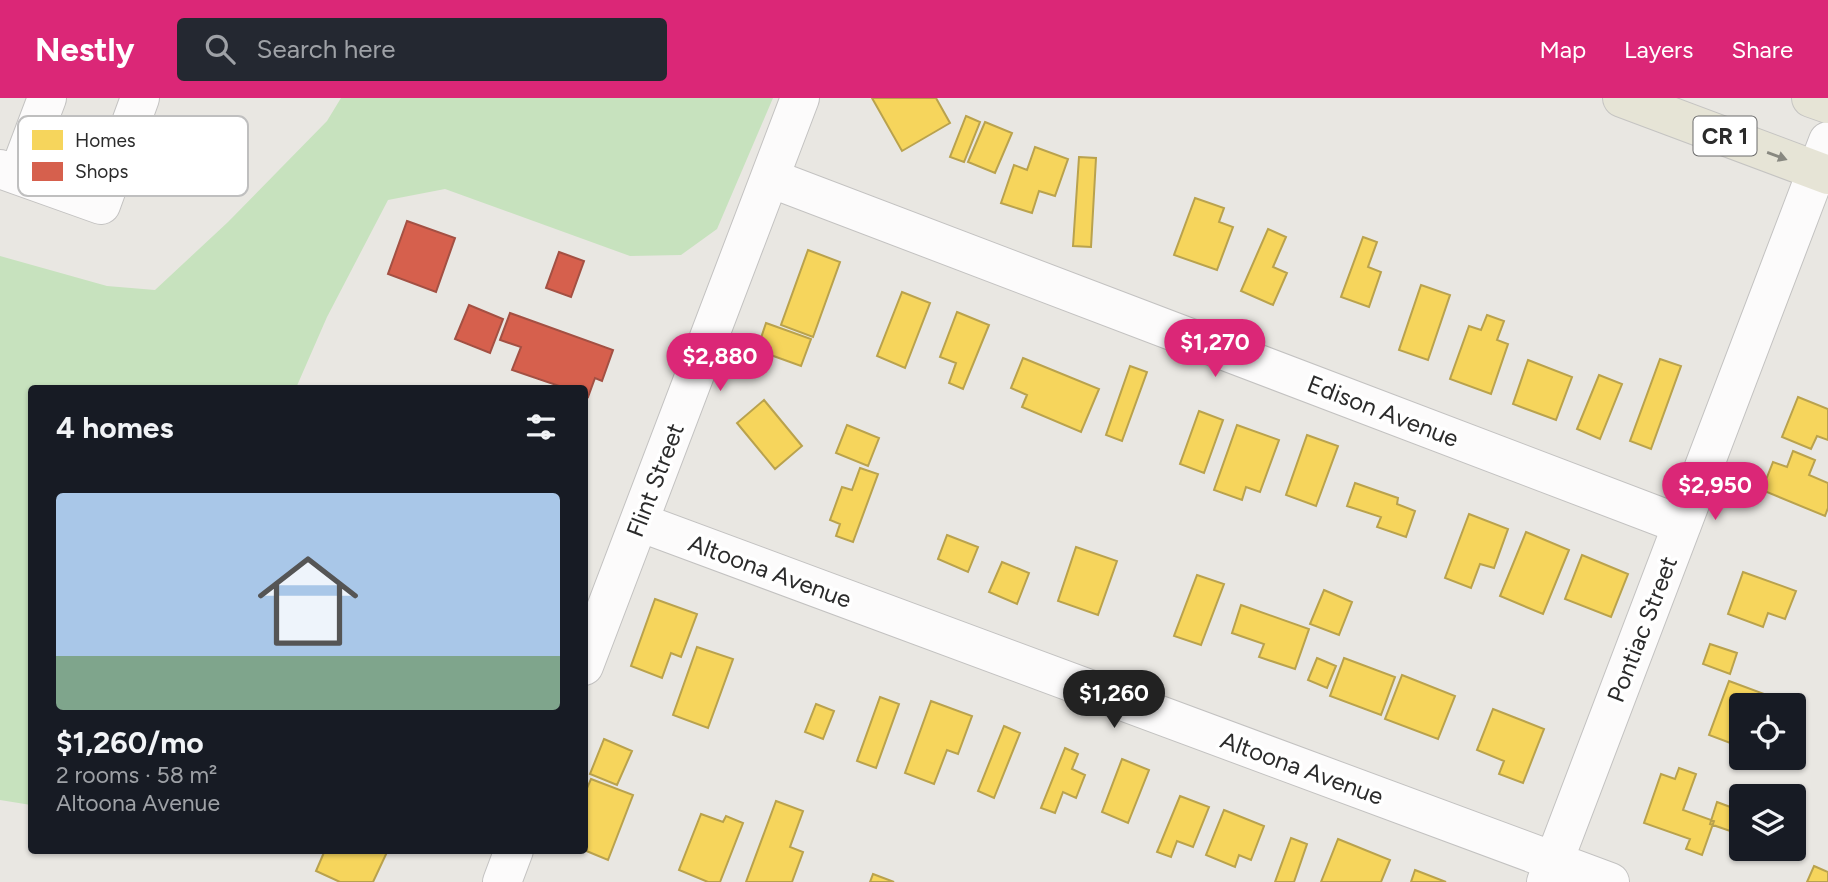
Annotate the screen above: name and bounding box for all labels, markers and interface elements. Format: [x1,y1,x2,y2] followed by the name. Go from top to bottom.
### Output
[177,18,667,81] search box
[35,30,135,69] text: Nestly
[201,30,239,68] icon: search
[257,33,395,65] text: Search here
[1539,35,1586,64] text: Map
[1624,35,1693,64] text: Layers
[1731,35,1793,64] text: Share
[18,116,248,196] legend
[1694,117,1756,156] road number: CR 1
[75,129,136,152] text: Homes
[1767,151,1788,162] one-way arrow
[75,160,129,183] text: Shops
[1158,320,1272,379] pin: $1,270
[1180,328,1250,356] text: $1,270
[663,334,777,393] pin: $2,880
[682,342,758,370] text: $2,880
[1303,369,1463,453] street label: Edison Avenue
[522,408,560,446] icon: filters
[56,409,173,446] text: 4 homes
[620,419,690,541] street label: Flint Street
[1658,462,1772,522] pin: $2,950
[1678,471,1752,499] text: $2,950
[685,528,855,614] street label: Altoona Avenue
[245,538,371,664] icon: home
[1601,552,1683,706] street label: Pontiac Street
[1057,670,1171,730] pin: $1,260
[1079,679,1149,707] text: $1,260
[1729,693,1806,861] map controls
[1729,693,1806,770] button: locate
[56,724,204,761] text: $1,260/mo
[1217,725,1387,811] street label: Altoona Avenue
[56,761,217,789] text: 2 rooms · 58 m²
[1729,784,1806,861] button: layers
[56,789,220,817] text: Altoona Avenue

